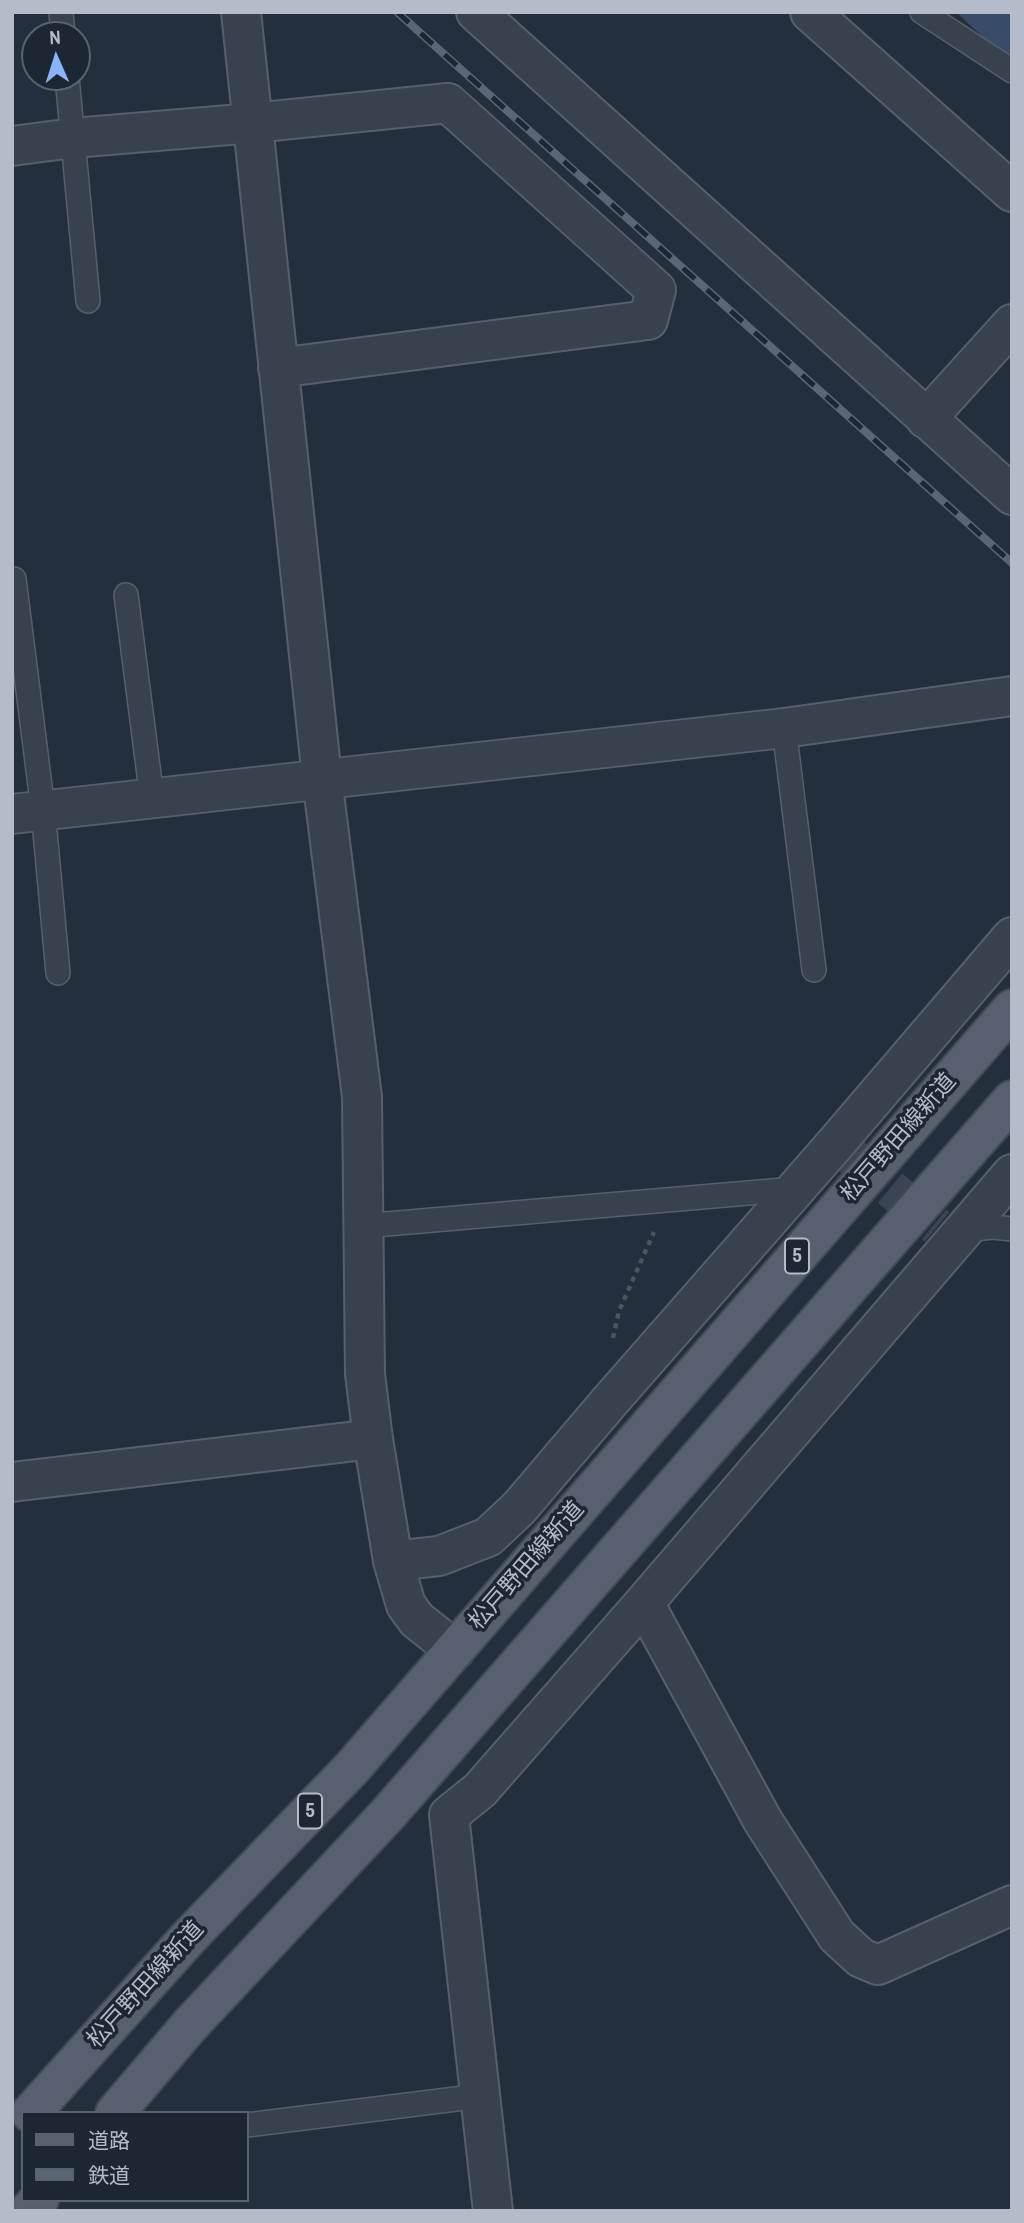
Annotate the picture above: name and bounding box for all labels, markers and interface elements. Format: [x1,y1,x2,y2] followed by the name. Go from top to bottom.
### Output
[21,21,91,91] north arrow
[49,24,61,50] text: N
[836,1068,962,1208] street label: 松戸野田線新道
[785,1238,809,1274] road number: 5
[464,1496,590,1636] street label: 松戸野田線新道
[298,1794,322,1828] road number: 5
[82,1916,210,2054] street label: 松戸野田線新道
[21,2111,248,2202] legend
[88,2126,130,2155] text: 道路
[88,2161,130,2190] text: 鉄道

